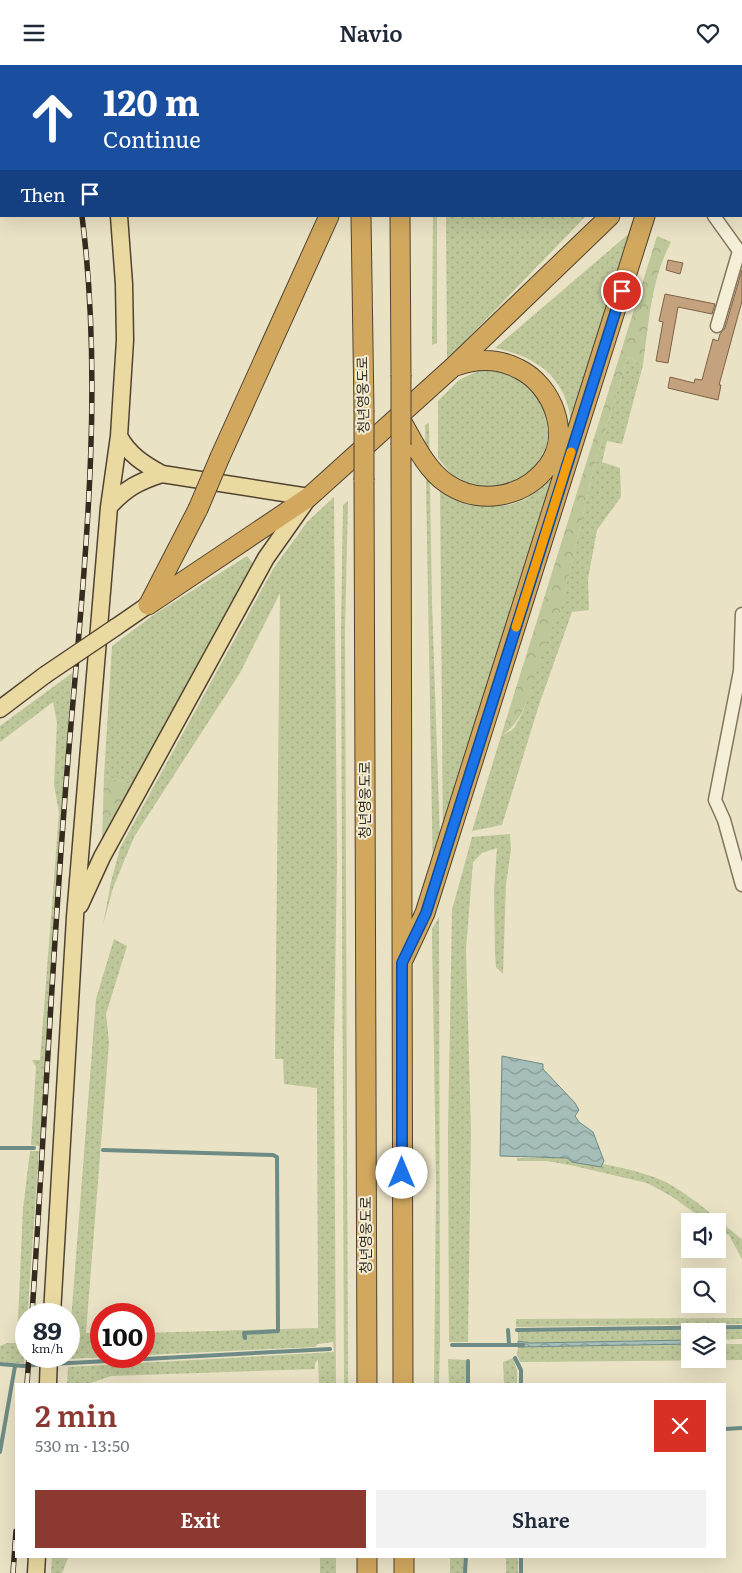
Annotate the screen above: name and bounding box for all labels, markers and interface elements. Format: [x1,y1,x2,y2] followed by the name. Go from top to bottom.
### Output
[339,16,403,49] text: Navio
[20,19,48,47] icon: menu
[694,19,722,47] icon: heart
[103,75,200,127] text: 120 m
[20,85,85,150] icon: ahead
[103,122,201,155] text: Continue
[20,180,66,208] text: Then
[76,180,104,208] icon: arrive
[601,270,643,312] pin
[608,277,636,305] icon: arrive
[351,356,373,434] street label: 청년영웅도로
[354,761,374,839] street label: 청년영웅도로
[375,1146,427,1198] position arrow
[355,1196,375,1274] street label: 청년영웅도로
[681,1213,726,1368] map controls
[681,1213,726,1258] button: sound
[681,1268,726,1313] button: search
[90,1303,155,1368] speed limit sign: 100
[33,1311,62,1348] text: 89
[681,1323,726,1368] button: layers
[32,1339,63,1357] text: km/h
[35,1392,117,1436] text: 2 min
[654,1400,706,1452] button: close
[35,1433,129,1457] text: 530 m · 13:50
[35,1490,366,1548] button: Exit
[376,1490,706,1548] button: Share

